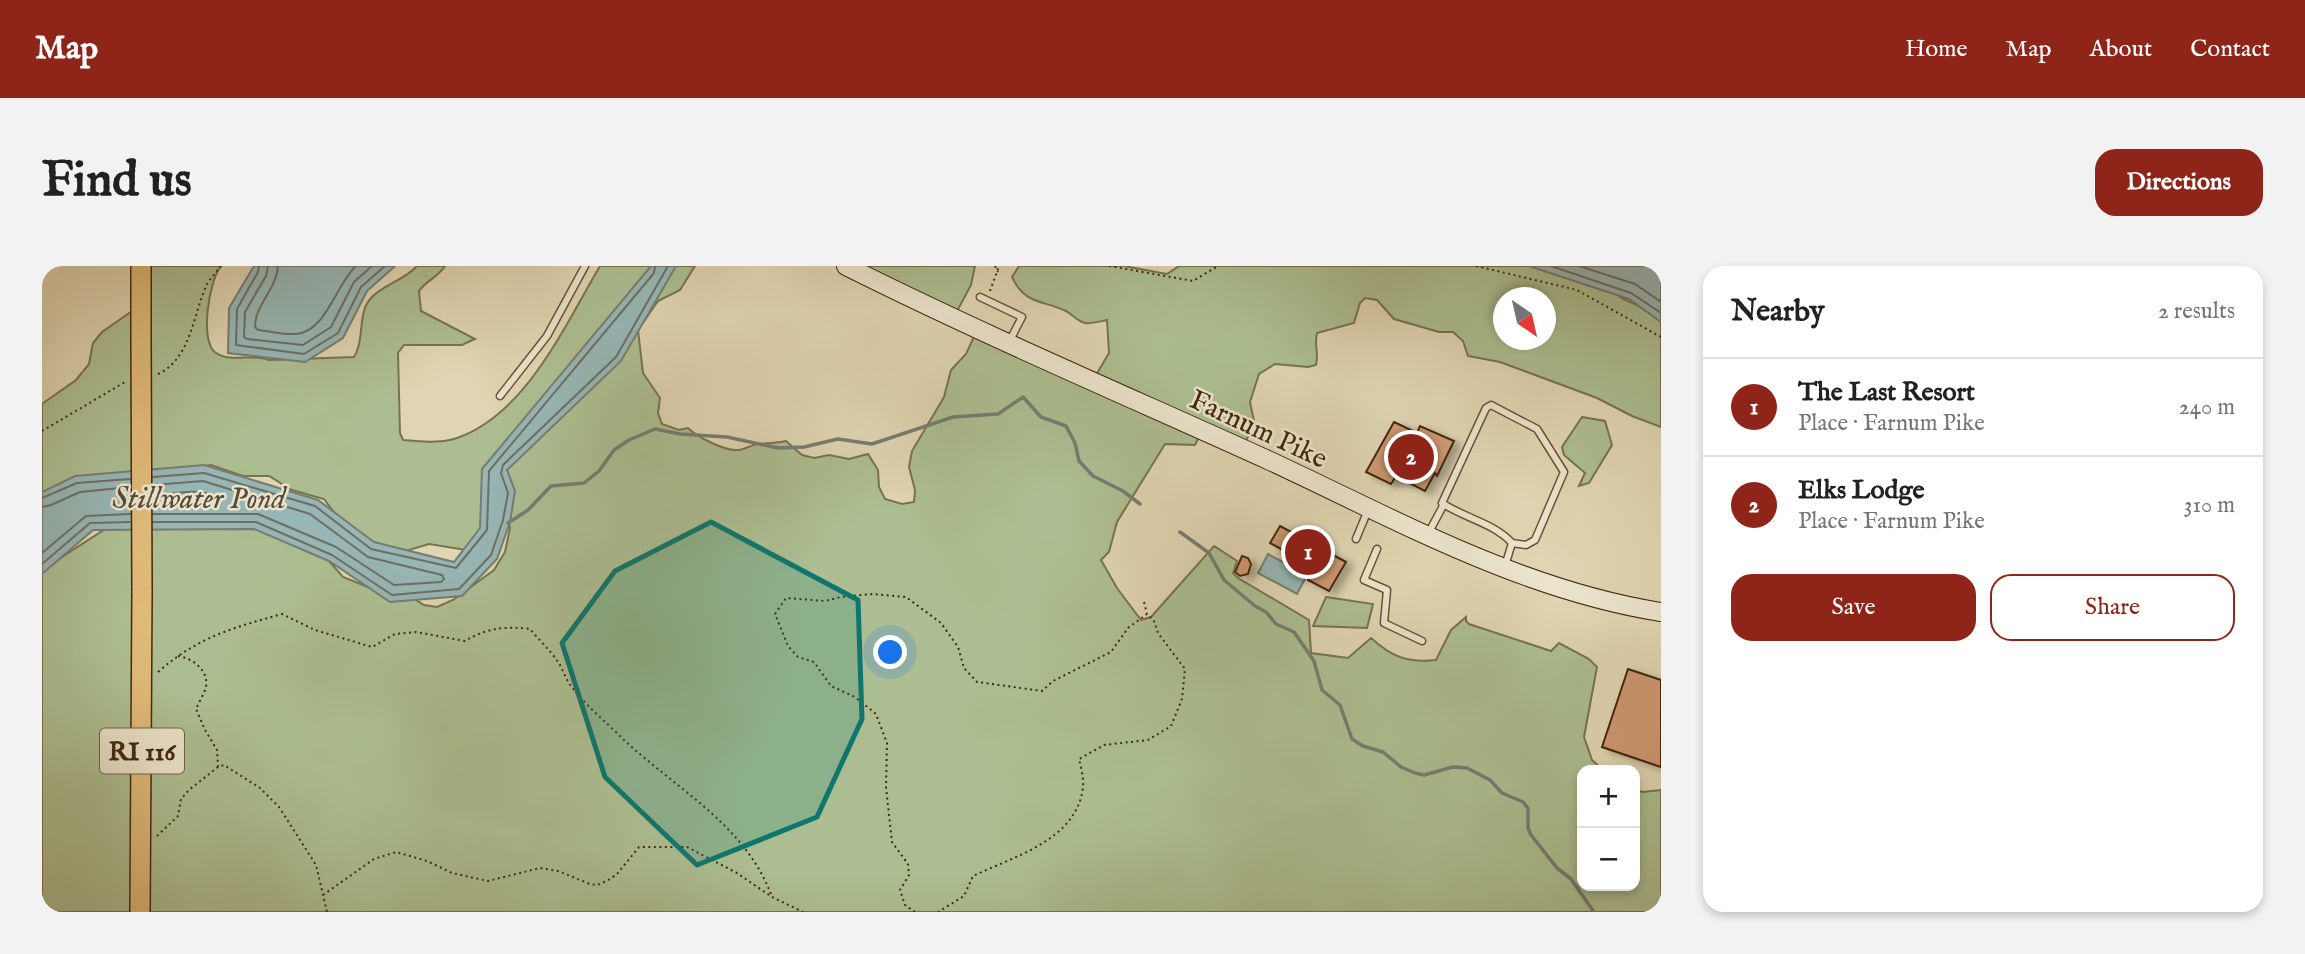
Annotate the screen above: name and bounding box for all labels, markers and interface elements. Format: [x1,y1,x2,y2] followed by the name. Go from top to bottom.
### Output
[35,28,98,70] text: Map
[1905,34,1968,65] text: Home
[2006,34,2052,65] text: Map
[2090,34,2152,65] text: About
[2190,34,2270,65] text: Contact
[2095,149,2263,216] button: Directions
[42,151,192,213] text: Find us
[1493,287,1556,350] north arrow
[1731,293,1824,331] text: Nearby
[2158,297,2235,326] text: 2 results
[1798,376,1975,409] text: The Last Resort
[1183,383,1333,477] street label: Farnum Pike
[1750,393,1758,422] text: 1
[2179,393,2235,422] text: 240 m
[1798,409,1985,438] text: Place · Farnum Pike
[1388,431,1434,483] pin: 2
[1798,474,1925,507] text: Elks Lodge
[112,481,288,519] water label: Stillwater Pond
[1749,491,1759,520] text: 2
[2184,491,2235,520] text: 310 m
[1798,507,1985,536] text: Place · Farnum Pike
[1285,526,1331,578] pin: 1
[1731,574,1976,641] button: Save
[1990,574,2235,641] button: Share
[873,635,907,669] your location
[100,729,184,774] road number: RI 116
[1577,765,1640,891] map controls
[1577,765,1640,828] button: +
[1577,828,1640,891] button: −

